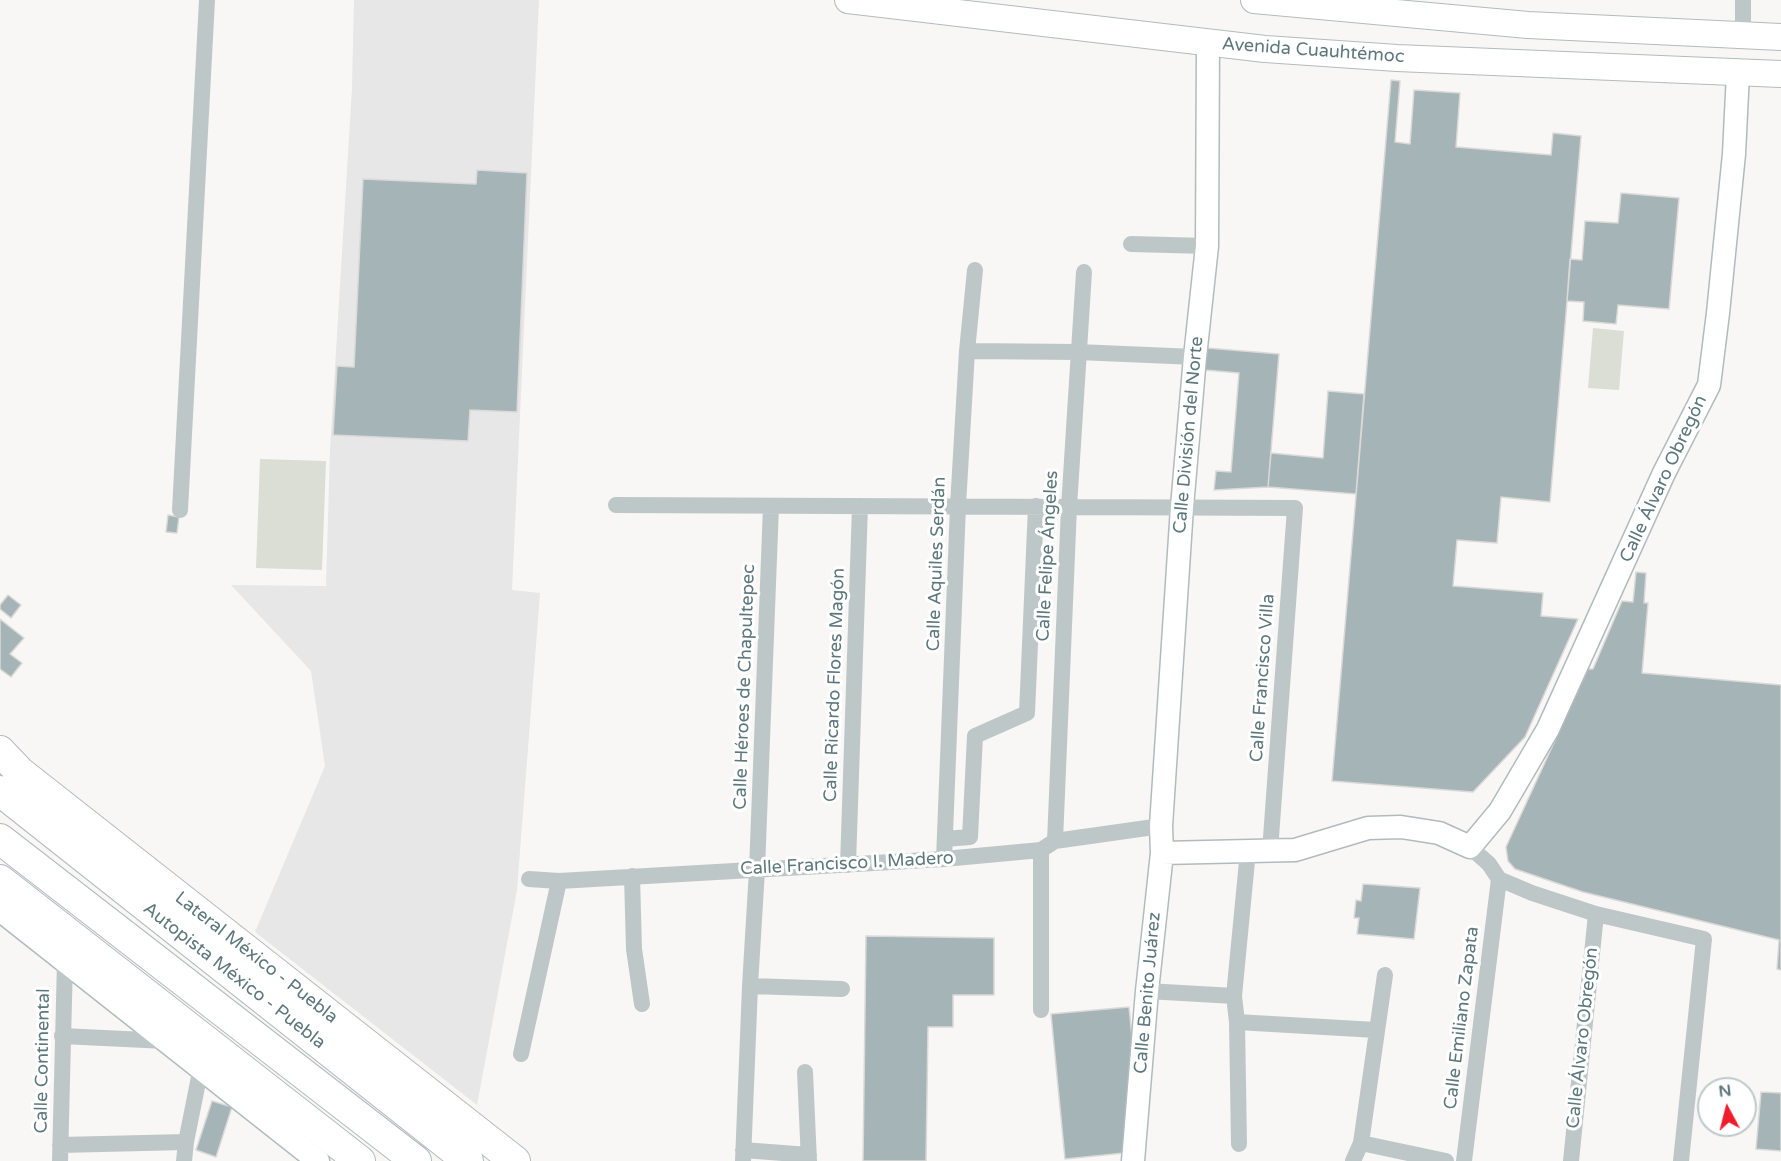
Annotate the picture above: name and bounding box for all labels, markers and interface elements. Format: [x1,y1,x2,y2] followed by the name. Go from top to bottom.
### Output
[1221,34,1405,68] street label: Avenida Cuauhtémoc
[1170,336,1208,534] street label: Calle División del Norte
[1616,392,1712,566] street label: Calle Álvaro Obregón
[1033,470,1063,642] street label: Calle Felipe Ángeles
[923,476,951,652] street label: Calle Aquiles Serdán
[730,564,760,810] street label: Calle Héroes de Chapultepec
[820,568,850,802] street label: Calle Ricardo Flores Magón
[1246,593,1280,763] street label: Calle Francisco Villa
[740,848,954,880] street label: Calle Francisco I. Madero
[170,888,342,1028] street label: Lateral México - Puebla
[138,898,330,1054] street label: Autopista México - Puebla
[1130,911,1166,1075] street label: Calle Benito Juárez
[1440,925,1484,1111] street label: Calle Emiliano Zapata
[1563,946,1603,1130] street label: Calle Álvaro Obregón
[31,988,55,1134] street label: Calle Continental
[1697,1077,1757,1137] north arrow
[1717,1080,1733,1102] text: N

